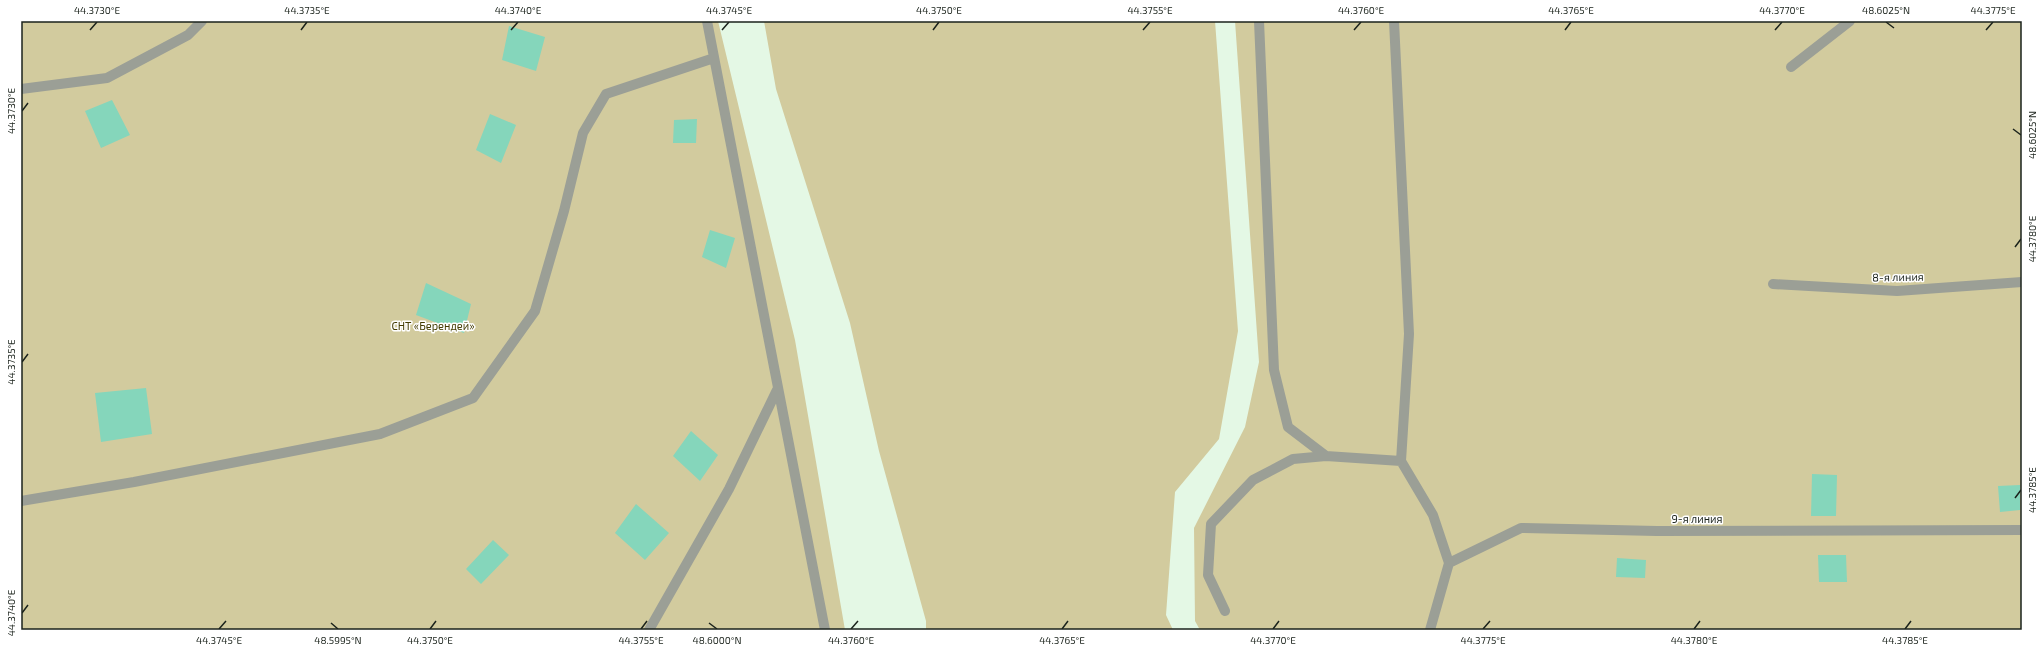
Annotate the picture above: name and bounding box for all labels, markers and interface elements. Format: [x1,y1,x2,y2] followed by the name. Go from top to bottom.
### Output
[74,4,120,16] text: 44.3730°E
[284,4,330,16] text: 44.3735°E
[495,4,542,16] text: 44.3740°E
[706,4,752,16] text: 44.3745°E
[916,4,962,16] text: 44.3750°E
[1127,4,1173,16] text: 44.3755°E
[1338,4,1385,16] text: 44.3760°E
[1548,4,1594,16] text: 44.3765°E
[1759,4,1805,16] text: 44.3770°E
[1862,4,1910,16] text: 48.6025°N
[1971,4,2016,16] text: 44.3775°E
[5,88,17,134] text: 44.3730°E
[2026,111,2038,159] text: 48.6025°N
[2026,215,2038,262] text: 44.3780°E
[1872,270,1924,283] street label: 8-я линия
[391,319,475,332] park label: СНТ «Берендей»
[5,339,17,385] text: 44.3735°E
[2026,467,2038,513] text: 44.3785°E
[1671,512,1723,525] street label: 9-я линия
[5,589,17,636] text: 44.3740°E
[196,634,242,646] text: 44.3745°E
[314,634,362,646] text: 48.5995°N
[407,634,453,646] text: 44.3750°E
[618,634,664,646] text: 44.3755°E
[693,634,742,646] text: 48.6000°N
[828,634,875,646] text: 44.3760°E
[1039,634,1085,646] text: 44.3765°E
[1250,634,1296,646] text: 44.3770°E
[1461,634,1506,646] text: 44.3775°E
[1671,634,1718,646] text: 44.3780°E
[1882,634,1928,646] text: 44.3785°E

